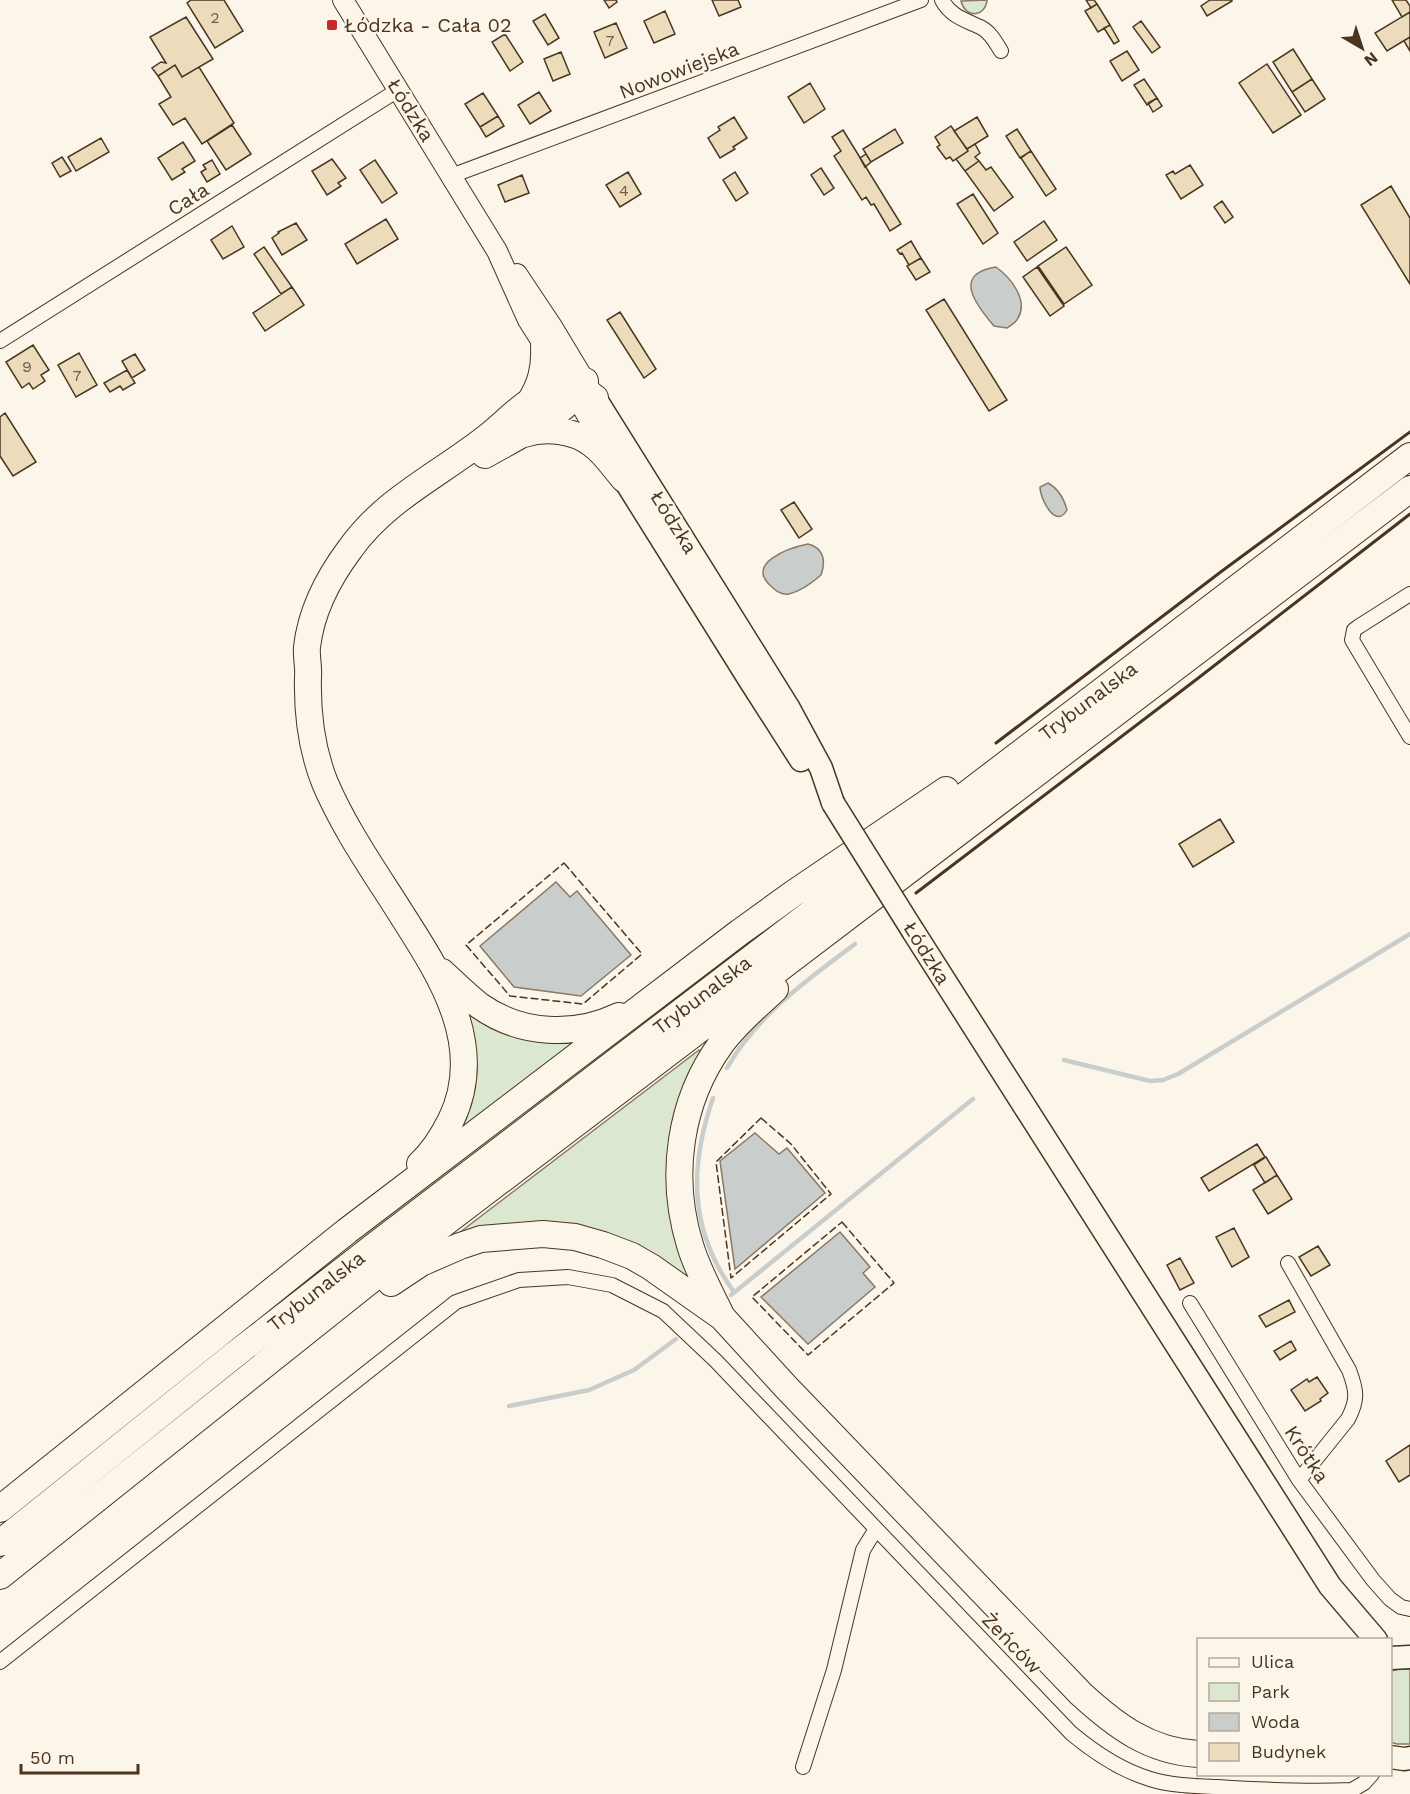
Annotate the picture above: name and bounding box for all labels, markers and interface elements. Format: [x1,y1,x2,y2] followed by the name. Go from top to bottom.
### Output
[210,8,220,27] house number: 2
[344,13,512,37] place label: Łódzka - Cała 02
[325,18,339,32] marker: Łódzka - Cała 02
[1332,18,1392,78] north arrow
[606,31,615,50] house number: 7
[616,36,742,104] street label: Nowowiejska
[1361,48,1382,70] text: N
[382,74,440,146] street label: Łódzka
[163,177,213,221] street label: Cała
[619,181,629,200] house number: 4
[22,357,32,376] house number: 9
[73,366,82,385] house number: 7
[645,486,703,558] street label: Łódzka
[1034,656,1142,746] street label: Trybunalska
[898,917,956,989] street label: Łódzka
[648,950,756,1040] street label: Trybunalska
[263,1246,369,1336] street label: Trybunalska
[1280,1421,1334,1487] street label: Krótka
[977,1607,1047,1679] street label: Żeńców
[1197,1638,1392,1776] legend
[1251,1651,1294,1672] text: Ulica
[1251,1681,1290,1702] text: Park
[1251,1711,1300,1732] text: Woda
[21,1737,138,1775] scale bar
[1251,1741,1326,1762] text: Budynek
[30,1747,75,1768] text: 50 m

